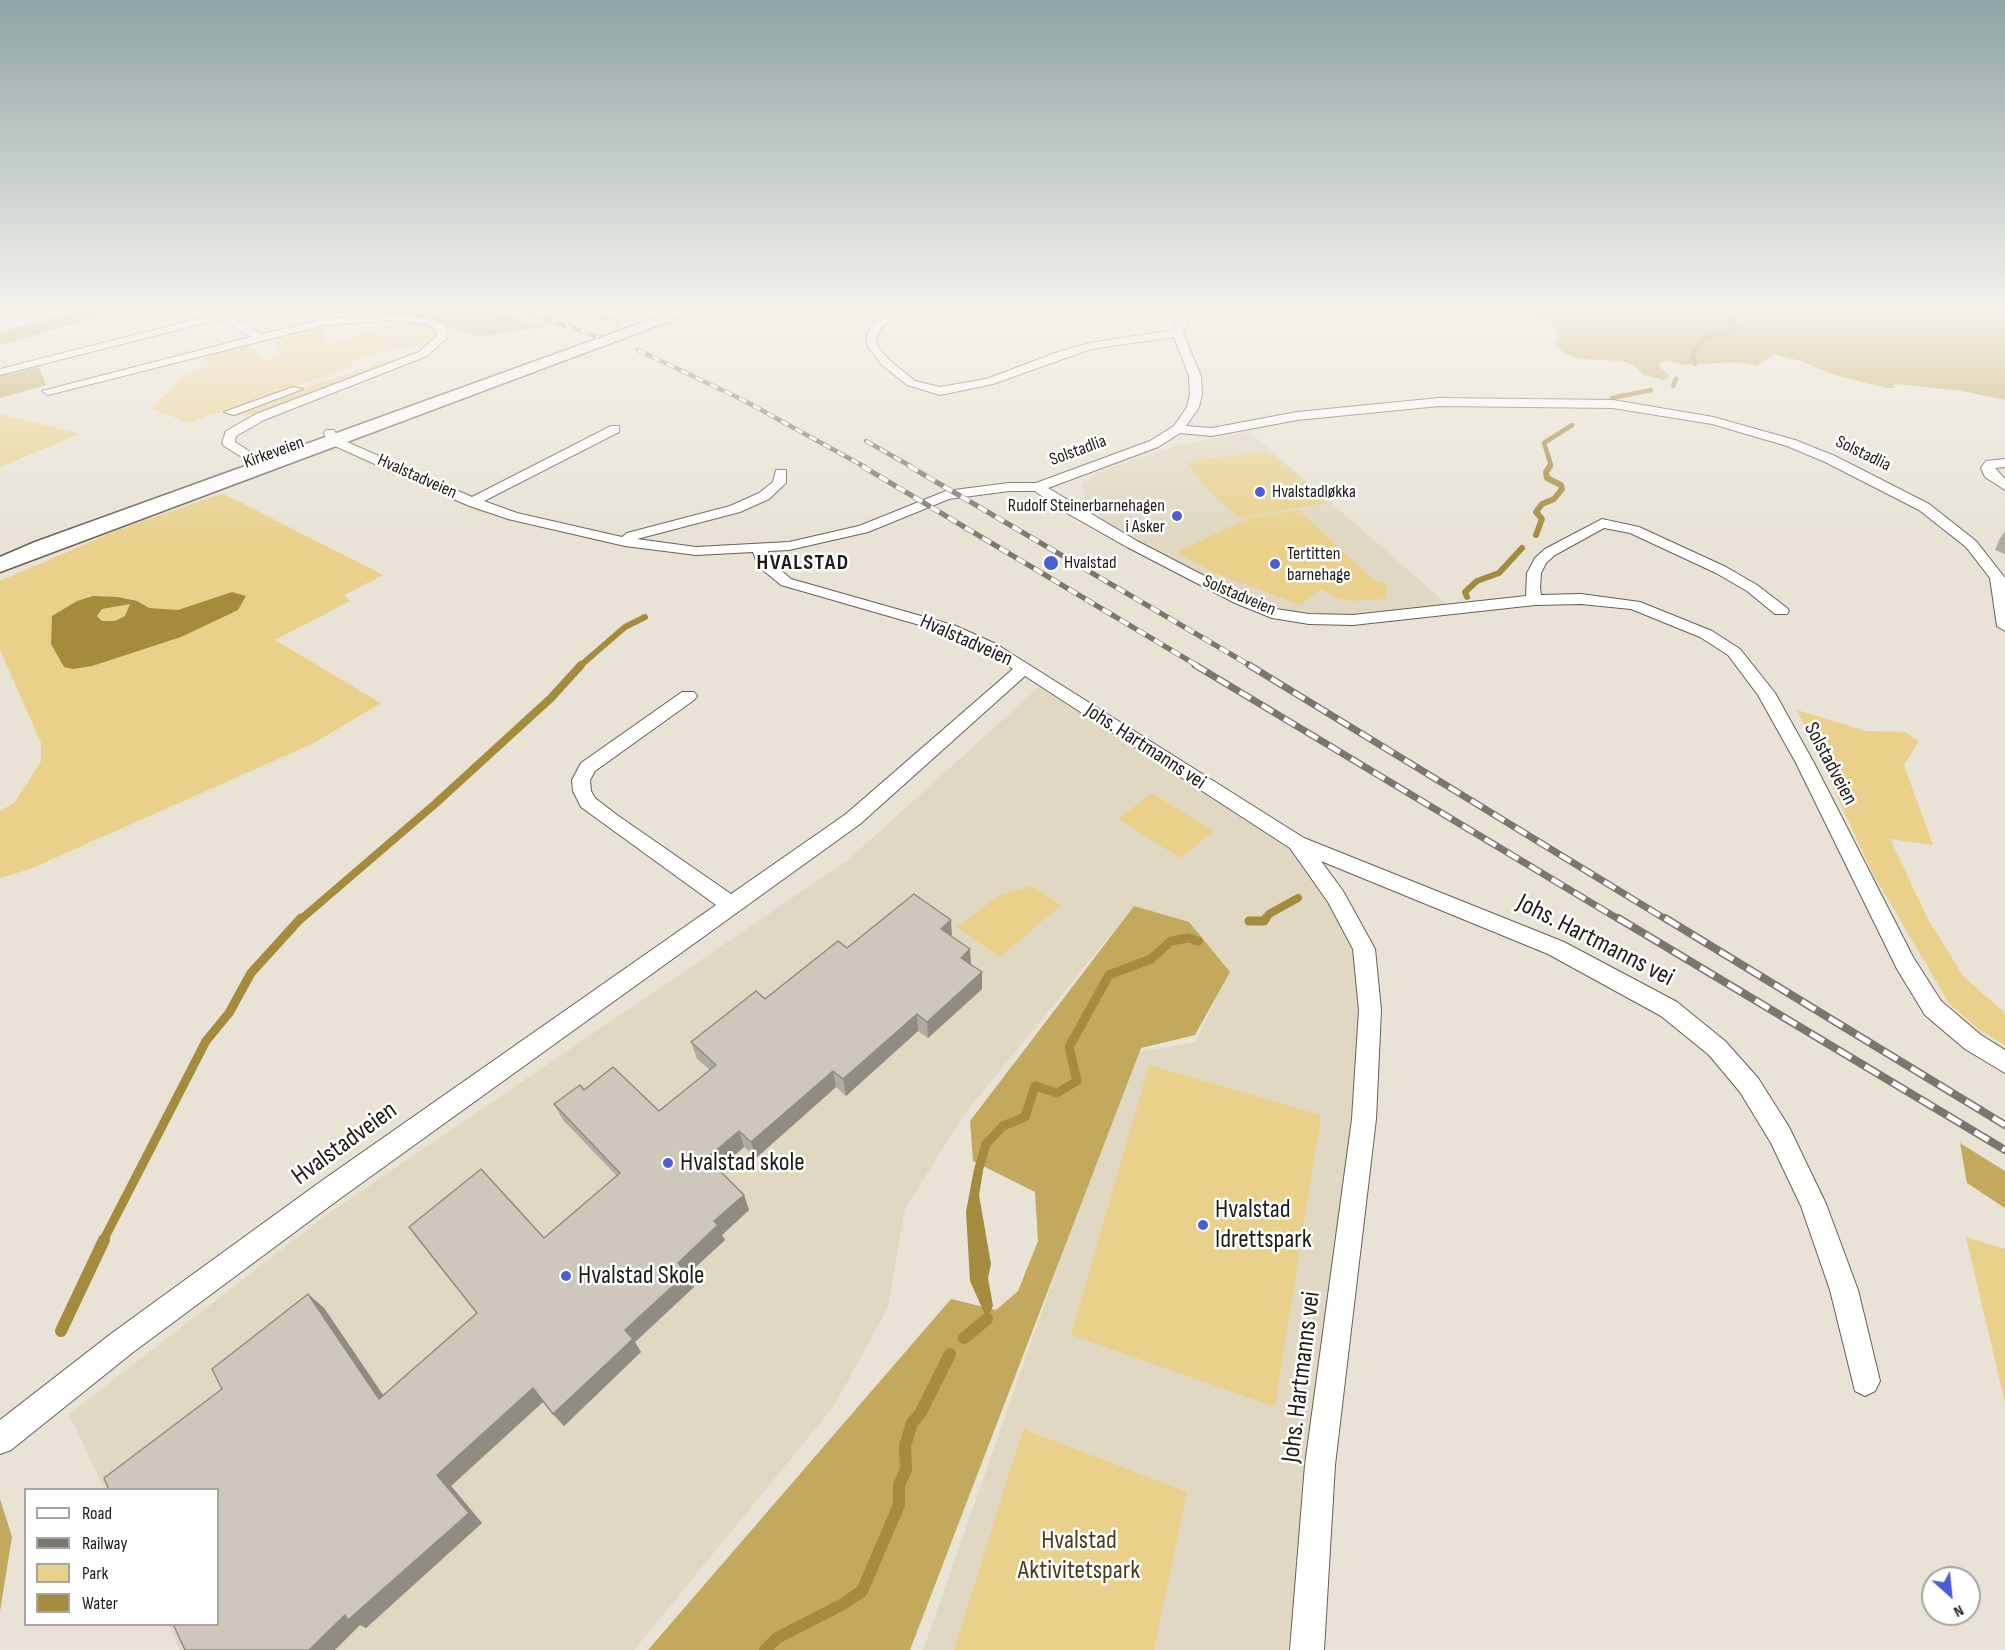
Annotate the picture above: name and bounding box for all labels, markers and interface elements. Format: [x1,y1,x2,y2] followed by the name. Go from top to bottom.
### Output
[1047,431,1109,471] street label: Solstadlia
[1832,431,1894,477] street label: Solstadlia
[241,432,307,474] street label: Kirkeveien
[374,450,460,504] street label: Hvalstadveien
[1272,481,1356,503] place label: Hvalstadløkka
[1253,485,1267,499] marker: Hvalstadløkka
[1008,495,1165,538] place label: Rudolf Steinerbarnehagen i Asker
[1170,509,1184,523] marker: Rudolf Steinerbarnehagen i Asker
[1287,543,1350,586] place label: Tertitten barnehage
[756,550,850,576] district label: HVALSTAD
[1064,552,1116,574] place label: Hvalstad
[1042,554,1060,572] marker: Hvalstad
[1268,557,1282,571] marker: Tertitten barnehage
[1199,571,1279,621] street label: Solstadveien
[916,609,1016,673] street label: Hvalstadveien
[1080,699,1210,795] street label: Johs. Hartmanns vei
[1798,718,1862,810] street label: Solstadveien
[1511,888,1679,994] street label: Johs. Hartmanns vei
[286,1095,404,1193] street label: Hvalstadveien
[680,1147,805,1179] place label: Hvalstad skole
[661,1156,675,1170] marker: Hvalstad skole
[1215,1194,1312,1256] place label: Hvalstad Idrettspark
[1196,1218,1210,1232] marker: Hvalstad Idrettspark
[578,1260,705,1292] place label: Hvalstad Skole
[559,1269,573,1283] marker: Hvalstad Skole
[1276,1290,1328,1464] street label: Johs. Hartmanns vei
[24,1488,219,1626] legend
[82,1503,112,1524] text: Road
[1018,1525,1140,1586] park label: Hvalstad Aktivitetspark
[82,1533,127,1554] text: Railway
[82,1563,108,1584] text: Park
[1921,1566,1981,1626] north arrow
[82,1593,118,1614] text: Water
[1950,1600,1967,1621] text: N

